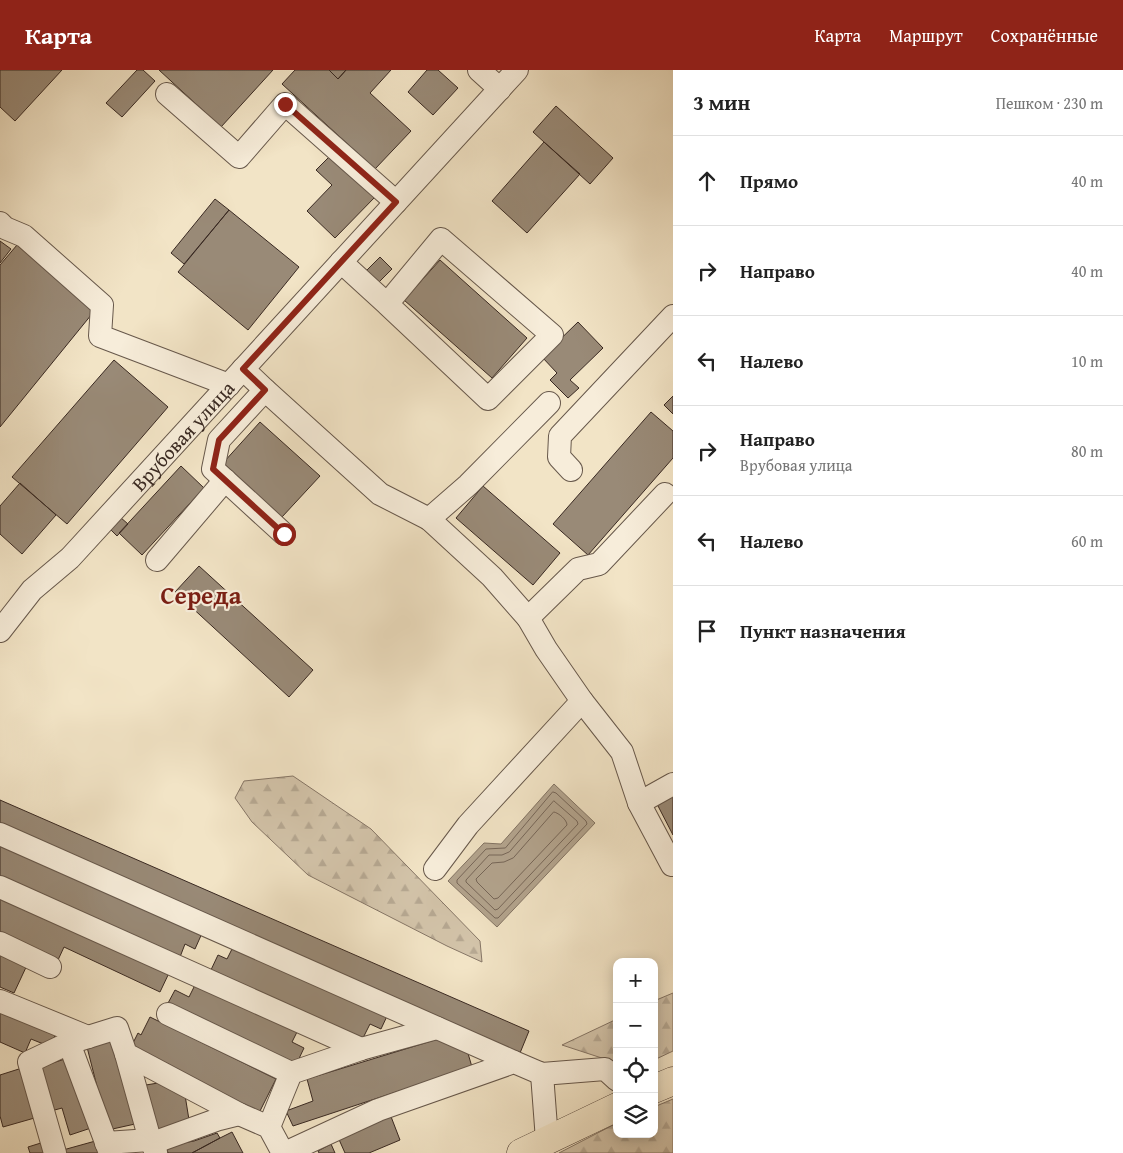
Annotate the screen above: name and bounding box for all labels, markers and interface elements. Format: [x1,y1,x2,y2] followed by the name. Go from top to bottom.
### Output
[25,18,92,53] text: Карта
[815,22,861,49] text: Карта
[889,22,963,49] text: Маршрут
[991,22,1098,49] text: Сохранённые
[693,87,750,118] text: 3 мин
[996,91,1103,115] text: Пешком · 230 m
[274,93,297,116] route end
[693,167,721,195] icon: ahead
[740,167,798,195] text: Прямо
[1071,169,1103,193] text: 40 m
[693,257,721,285] icon: right
[740,257,815,285] text: Направо
[1071,259,1103,283] text: 40 m
[693,347,721,375] icon: left
[740,347,803,375] text: Налево
[1071,349,1103,373] text: 10 m
[124,373,241,497] street label: Врубовая улица
[740,425,815,453] text: Направо
[693,437,721,465] icon: right
[1071,439,1103,463] text: 80 m
[740,453,852,477] text: Врубовая улица
[273,523,296,546] route start
[693,527,721,555] icon: left
[740,527,803,555] text: Налево
[1071,529,1103,553] text: 60 m
[160,577,242,613] district label: Середа
[693,617,721,645] icon: arrive
[740,617,906,645] text: Пункт назначения
[613,958,658,1138] map controls
[613,958,658,1003] button: +
[613,1003,658,1048] button: −
[613,1048,658,1093] button: locate
[613,1093,658,1138] button: layers

